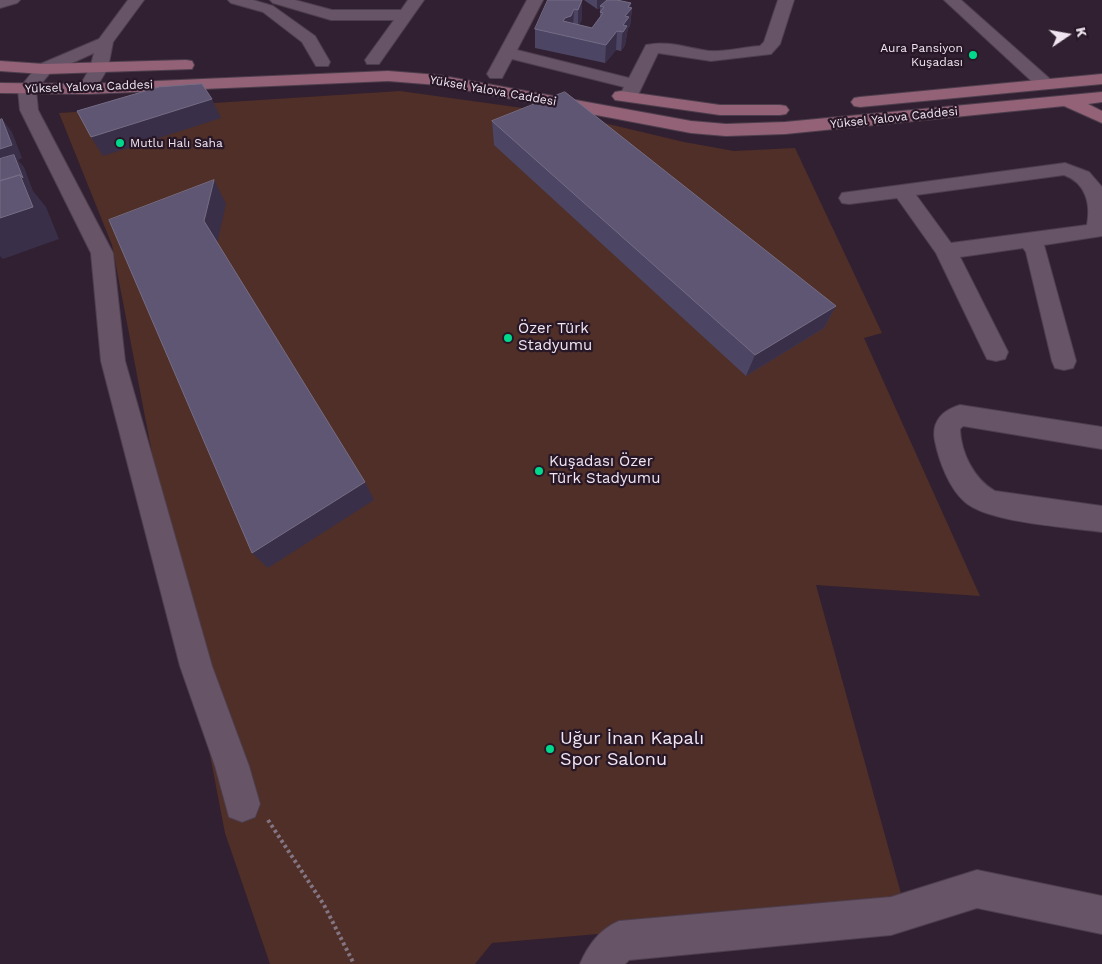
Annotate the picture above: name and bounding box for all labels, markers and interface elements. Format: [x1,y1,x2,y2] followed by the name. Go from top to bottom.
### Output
[1042,10,1092,60] north arrow
[1073,25,1091,38] text: K
[880,41,963,69] place label: Aura Pansiyon Kuşadası
[967,49,979,61] marker: Aura Pansiyon Kuşadası
[429,73,557,109] street label: Yüksel Yalova Caddesi
[25,78,153,96] street label: Yüksel Yalova Caddesi
[829,104,959,132] street label: Yüksel Yalova Caddesi
[130,136,223,150] place label: Mutlu Halı Saha
[114,137,126,149] marker: Mutlu Halı Saha
[518,320,592,355] place label: Özer Türk Stadyumu
[502,332,514,344] marker: Özer Türk Stadyumu
[549,453,660,488] place label: Kuşadası Özer Türk Stadyumu
[533,465,545,477] marker: Kuşadası Özer Türk Stadyumu
[560,728,704,771] place label: Uğur İnan Kapalı Spor Salonu
[544,743,556,755] marker: Uğur İnan Kapalı Spor Salonu

